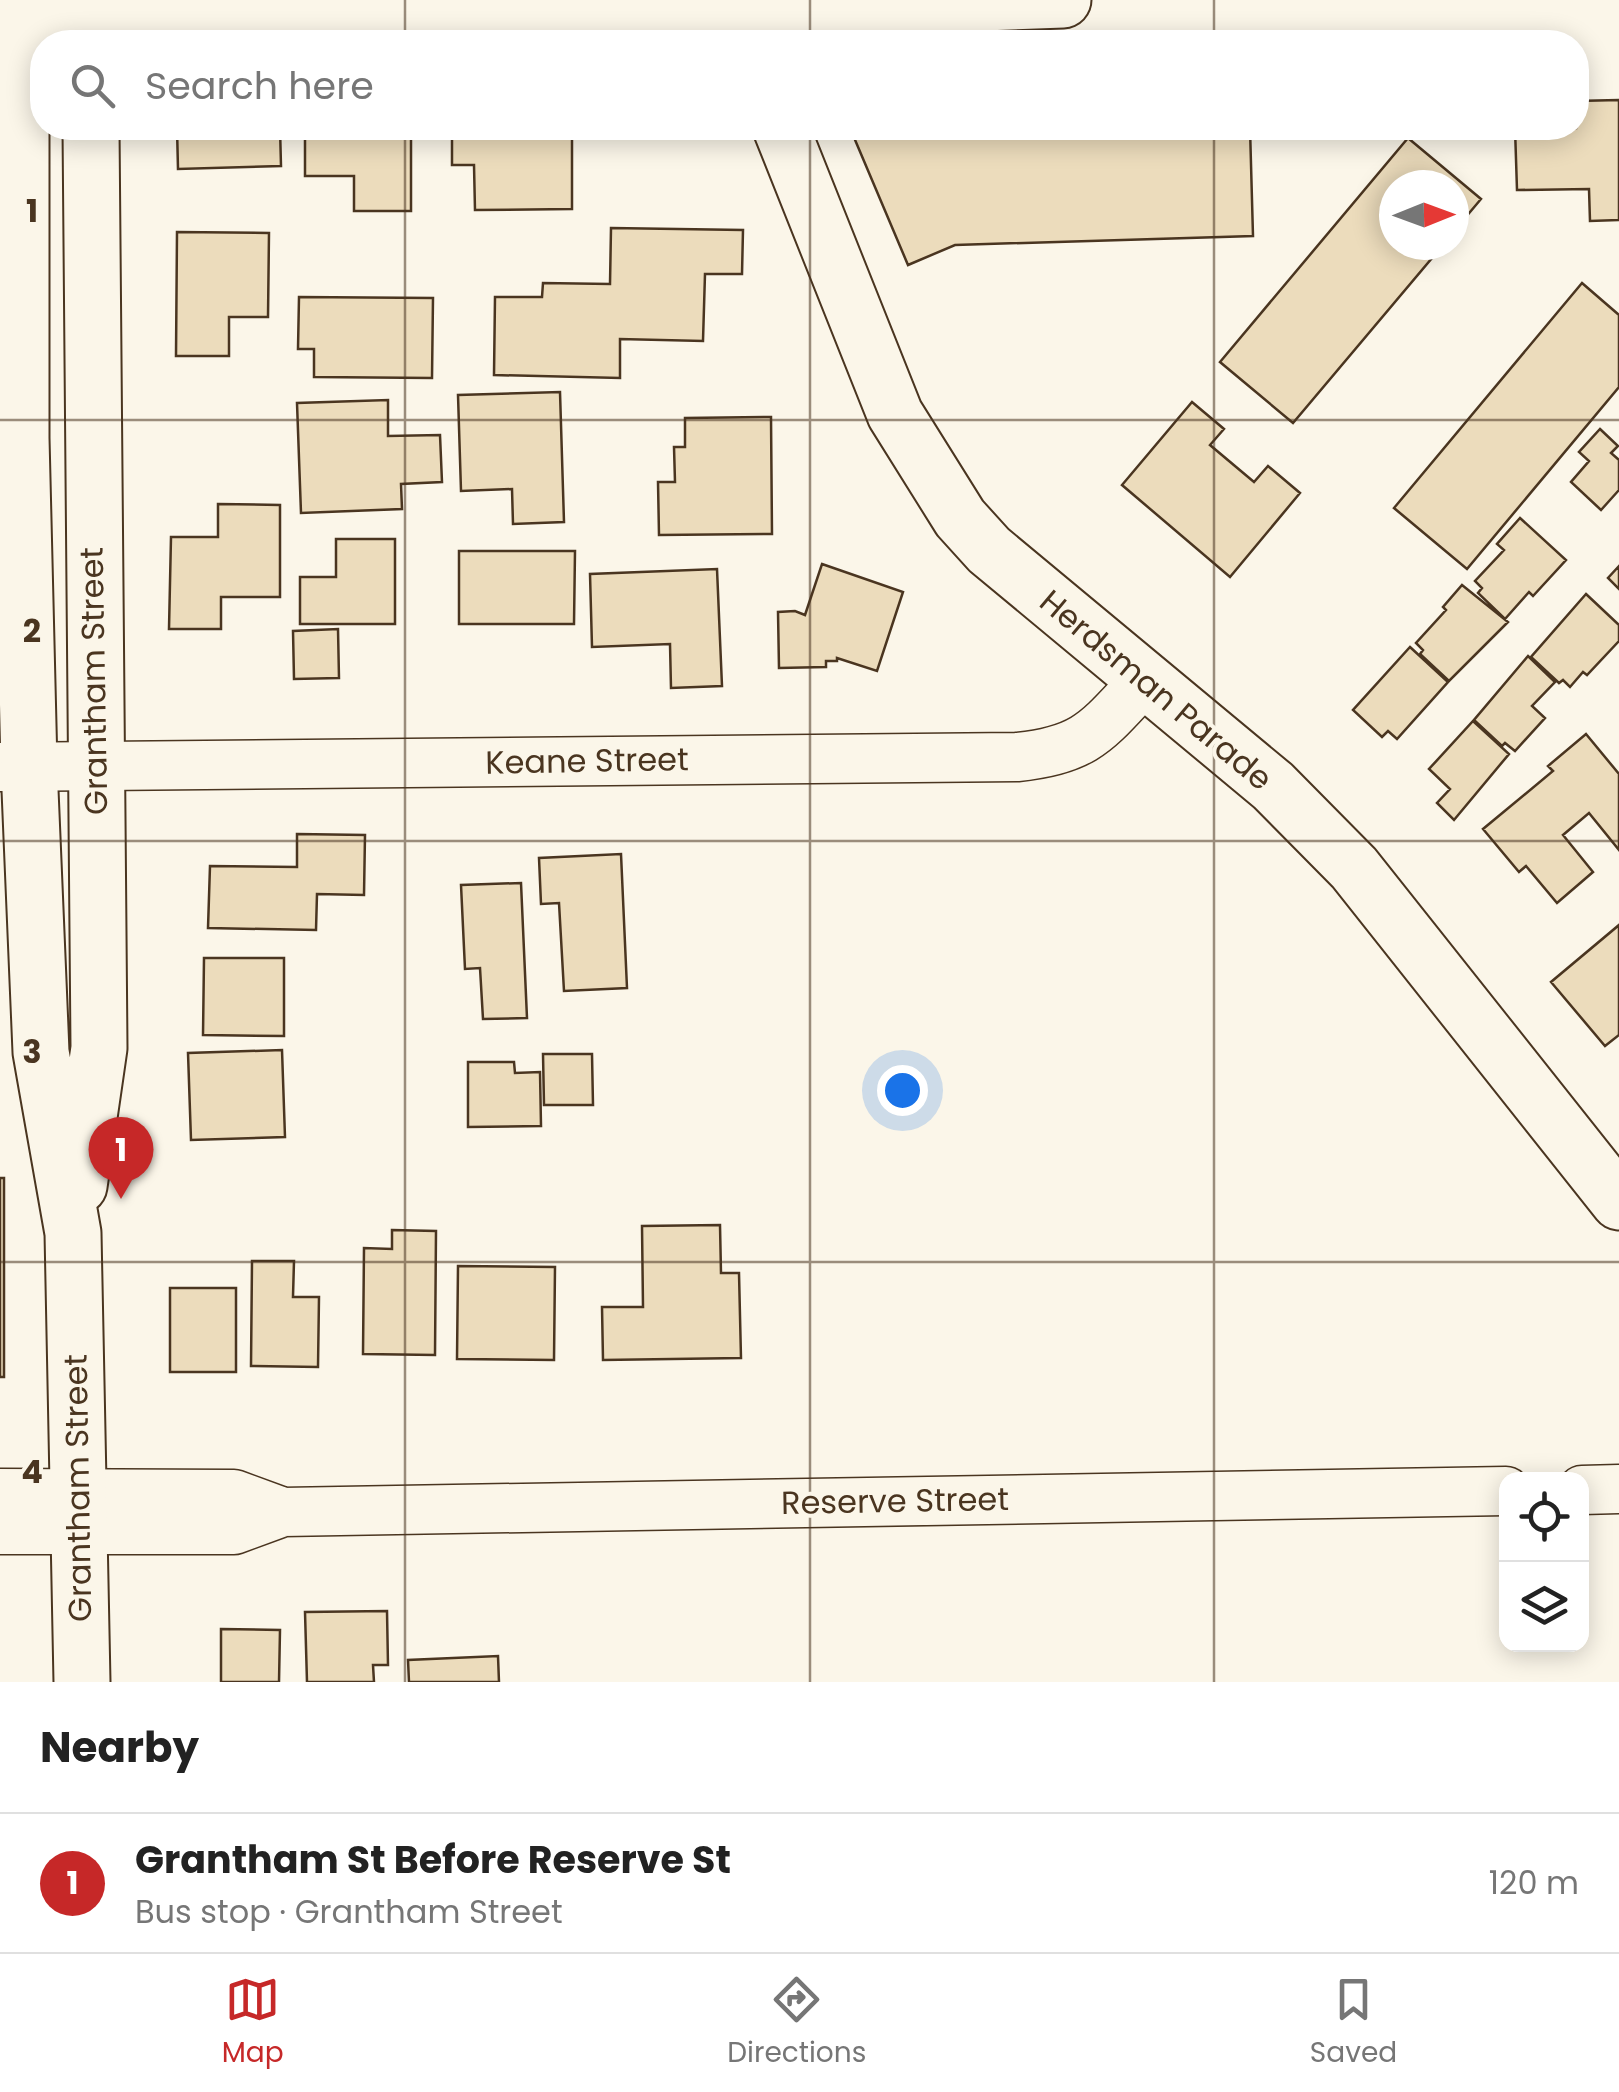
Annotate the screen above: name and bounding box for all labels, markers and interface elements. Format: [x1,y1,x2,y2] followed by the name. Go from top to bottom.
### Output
[30,30,1589,140] search box
[65,58,120,113] icon: search
[145,59,374,112] text: Search here
[1379,170,1469,260] north arrow
[26,188,38,233] text: 1
[69,547,118,815] street label: Grantham Street
[1030,579,1282,800] street label: Herdsman Parade
[23,608,41,653] text: 2
[485,736,689,785] street label: Keane Street
[22,1029,42,1074] text: 3
[877,1065,928,1116] your location
[88,1116,154,1199] pin: 1
[53,1354,102,1622] street label: Grantham Street
[21,1449,43,1494] text: 4
[1499,1472,1589,1652] map controls
[1499,1472,1589,1562] button: locate
[781,1476,1009,1525] street label: Reserve Street
[1499,1562,1589,1652] button: layers
[40,1718,199,1777] text: Nearby
[135,1833,731,1886] text: Grantham St Before Reserve St
[66,1860,79,1905] text: 1
[1489,1860,1579,1905] text: 120 m
[135,1889,563,1934] text: Bus stop · Grantham Street
[222,1972,284,2074] tab: Map
[727,1972,866,2074] tab: Directions
[1310,1972,1397,2074] tab: Saved

